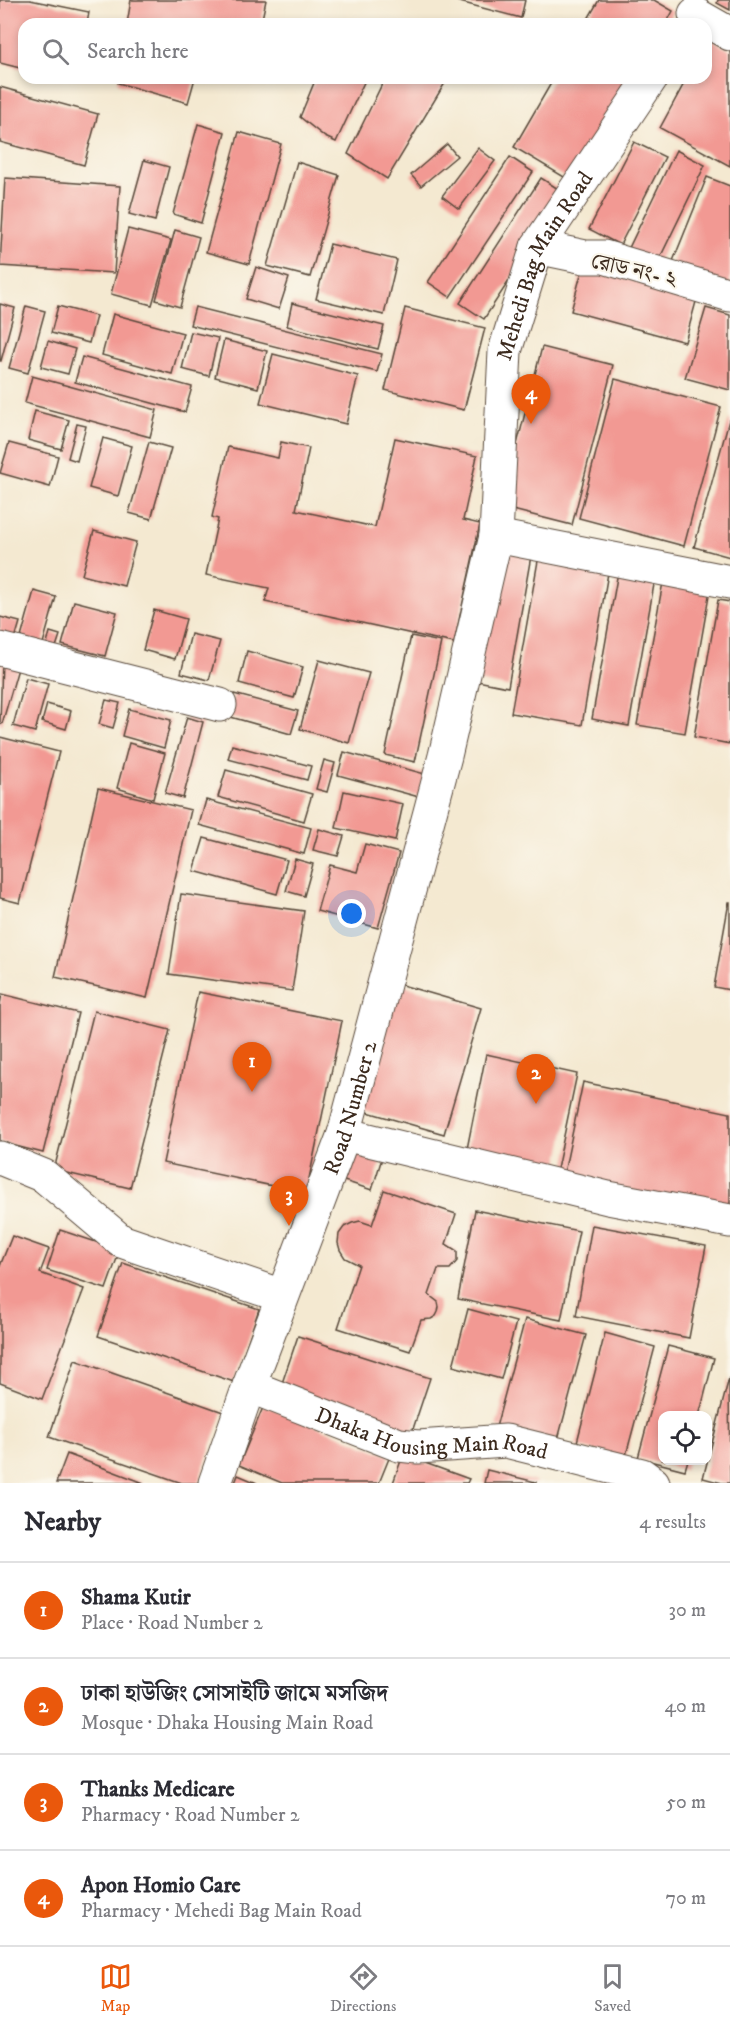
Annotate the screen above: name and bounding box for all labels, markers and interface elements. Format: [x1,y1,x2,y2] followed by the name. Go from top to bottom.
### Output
[18,18,712,84] search box
[39,35,72,68] icon: search
[87,38,189,65] text: Search here
[491,166,599,364] street label: Mehedi Bag Main Road
[588,248,680,294] street label: রোড নং- ২
[512,374,550,424] pin: 4
[337,899,366,928] your location
[318,1038,383,1179] street label: Road Number 2
[232,1042,272,1092] pin: 1
[516,1054,556,1104] pin: 2
[270,1176,308,1226] pin: 3
[311,1401,550,1466] street label: Dhaka Housing Main Road
[658,1411,712,1465] map controls
[658,1411,712,1465] button: locate
[24,1506,101,1539] text: Nearby
[639,1510,706,1535] text: 4 results
[81,1584,191,1611] text: Shama Kutir
[40,1598,47,1623] text: 1
[668,1598,706,1623] text: 30 m
[81,1611,263,1636] text: Place · Road Number 2
[81,1680,388,1707] text: ঢাকা হাউজিং সোসাইটি জামে মসজিদ
[39,1694,48,1719] text: 2
[664,1694,706,1719] text: 40 m
[81,1711,373,1736] text: Mosque · Dhaka Housing Main Road
[81,1776,235,1803] text: Thanks Medicare
[40,1790,47,1815] text: 3
[666,1790,706,1815] text: 50 m
[81,1803,300,1828] text: Pharmacy · Road Number 2
[81,1872,241,1899] text: Apon Homio Care
[38,1886,49,1911] text: 4
[665,1886,706,1911] text: 70 m
[81,1899,362,1924] text: Pharmacy · Mehedi Bag Main Road
[99,1960,132,2016] tab: Map
[330,1960,396,2016] tab: Directions
[594,1960,631,2016] tab: Saved

